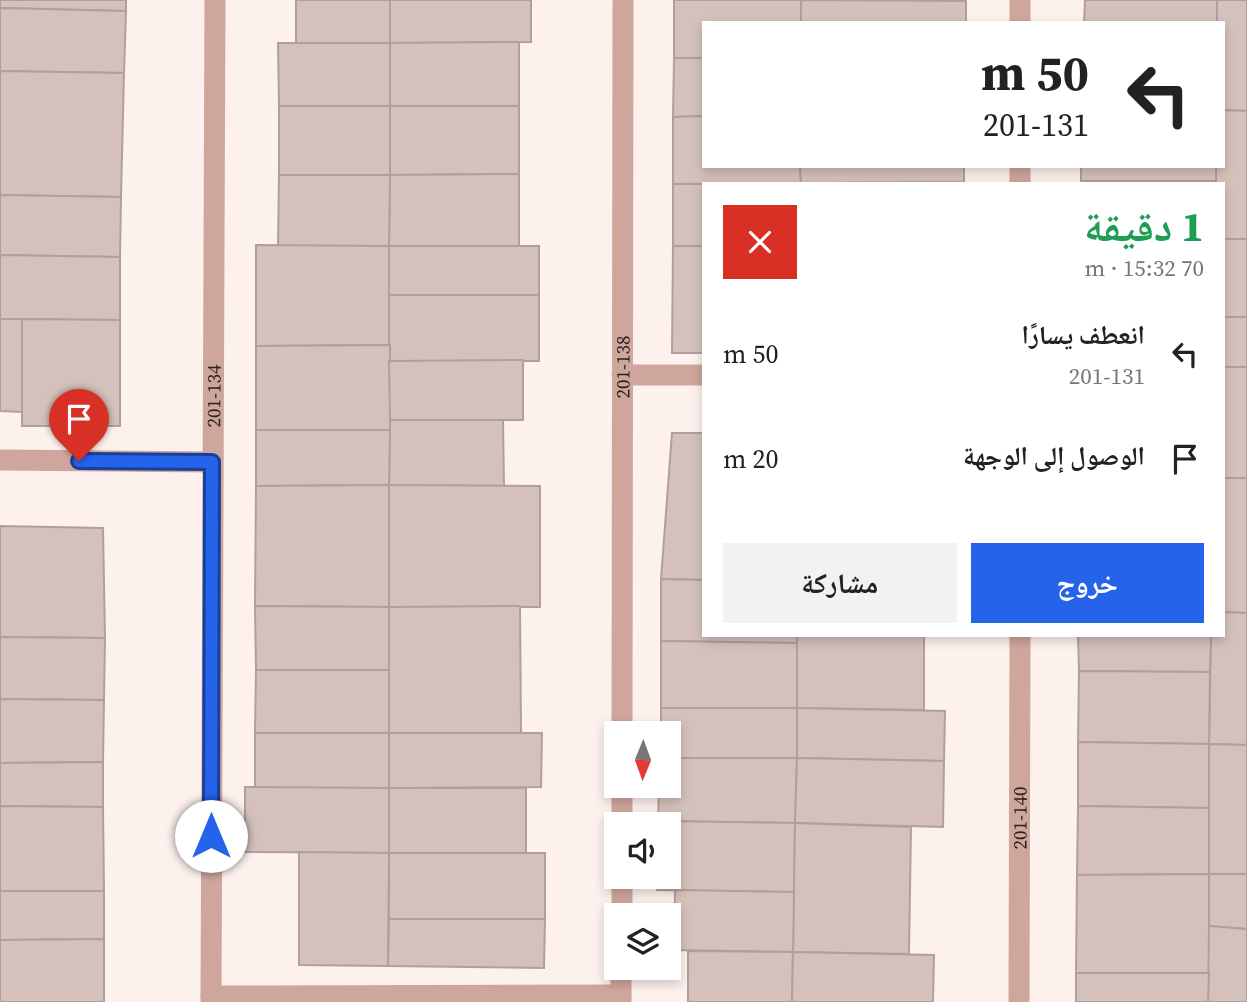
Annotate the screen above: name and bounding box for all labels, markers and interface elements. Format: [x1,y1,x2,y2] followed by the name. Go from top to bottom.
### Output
[981,39,1089,106] text: 50 m
[1113,49,1204,140] icon: left
[983,103,1089,147] text: 201-131
[1084,197,1204,255] text: 1 دقيقة
[723,205,797,279] button: close
[1084,252,1204,284] text: 70 m · 15:32
[1022,317,1145,353] text: انعطف يسارًا
[609,335,636,399] street label: 201-138
[1166,335,1204,373] icon: left
[723,336,779,372] text: 50 m
[1069,360,1145,392] text: 201-131
[200,364,227,428] street label: 201-134
[49,389,109,461] pin
[60,400,98,438] icon: arrive
[963,438,1145,474] text: الوصول إلى الوجهة
[1166,440,1204,478] icon: arrive
[723,441,779,477] text: 20 m
[723,543,957,623] button: مشاركة
[971,543,1204,623] button: خروج
[604,721,681,798] north arrow
[604,721,681,980] map controls
[1006,786,1033,850] street label: 201-140
[174,799,248,873] position arrow
[604,812,681,889] button: sound
[604,903,681,980] button: layers

